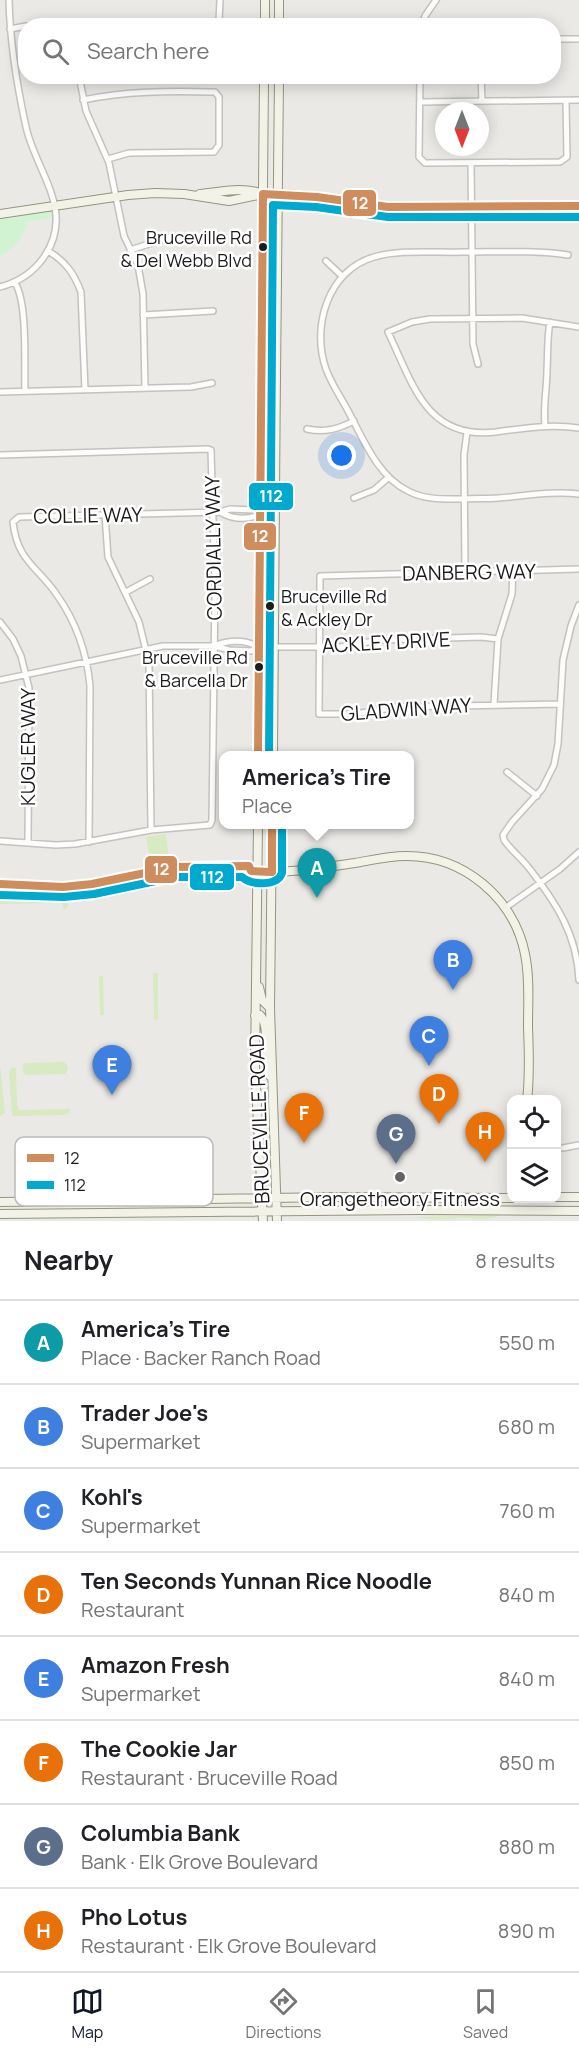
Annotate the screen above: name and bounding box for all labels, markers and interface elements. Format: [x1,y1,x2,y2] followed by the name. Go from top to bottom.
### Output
[18,18,561,84] search box
[39,35,72,68] icon: search
[87,36,209,66] text: Search here
[435,102,489,156] north arrow
[342,189,377,217] line badge: 12
[352,192,368,214] text: 12
[120,225,252,272] place label: Bruceville Rd & Del Webb Blvd
[257,241,269,253] marker: Bruceville Rd & Del Webb Blvd
[327,441,356,470] your location
[198,475,228,621] street label: CORDIALLY WAY
[248,482,294,511] line badge: 112
[259,485,283,507] text: 112
[33,501,144,529] street label: COLLIE WAY
[243,522,277,551] line badge: 12
[252,525,268,547] text: 12
[402,557,537,587] street label: DANBERG WAY
[281,584,387,631] place label: Bruceville Rd & Ackley Dr
[264,600,276,612] marker: Bruceville Rd & Ackley Dr
[321,625,451,659] street label: ACKLEY DRIVE
[142,645,249,692] place label: Bruceville Rd & Barcella Dr
[253,661,265,673] marker: Bruceville Rd & Barcella Dr
[14,687,41,806] street label: KUGLER WAY
[340,691,473,727] street label: GLADWIN WAY
[219,751,414,829] popup
[242,762,391,792] text: America's Tire
[242,792,292,819] text: Place
[298,848,336,898] pin: A
[144,855,178,884] line badge: 12
[153,858,169,880] text: 12
[189,863,235,891] line badge: 112
[200,866,224,888] text: 112
[434,940,472,990] pin: B
[410,1016,448,1066] pin: C
[243,1034,275,1204] street label: BRUCEVILLE ROAD
[92,1046,132,1095] pin: E
[420,1074,458,1124] pin: D
[284,1094,324,1143] pin: F
[507,1095,561,1203] map controls
[507,1095,561,1149] button: locate
[466,1112,504,1162] pin: H
[376,1114,416,1164] pin: G
[15,1137,213,1206] legend
[64,1147,79,1169] text: 12
[507,1149,561,1203] button: layers
[393,1170,407,1184] marker: Orangetheory Fitness
[64,1174,86,1196] text: 112
[300,1185,500,1212] place label: Orangetheory Fitness
[24,1242,113,1278] text: Nearby
[475,1247,555,1274] text: 8 results
[81,1314,230,1344] text: America's Tire
[37,1329,50,1356] text: A
[499,1329,555,1356] text: 550 m
[81,1344,321,1371] text: Place · Backer Ranch Road
[81,1398,208,1428] text: Trader Joe's
[37,1413,50,1440] text: B
[498,1413,555,1440] text: 680 m
[81,1428,201,1455] text: Supermarket
[81,1482,143,1512] text: Kohl's
[36,1497,51,1524] text: C
[499,1497,555,1524] text: 760 m
[81,1512,201,1539] text: Supermarket
[81,1566,432,1596] text: Ten Seconds Yunnan Rice Noodle
[36,1581,51,1608] text: D
[498,1581,555,1608] text: 840 m
[81,1596,185,1623] text: Restaurant
[81,1650,230,1680] text: Amazon Fresh
[38,1665,49,1692] text: E
[498,1665,555,1692] text: 840 m
[81,1680,201,1707] text: Supermarket
[81,1734,237,1764] text: The Cookie Jar
[38,1749,49,1776] text: F
[499,1749,555,1776] text: 850 m
[81,1764,338,1791] text: Restaurant · Bruceville Road
[81,1818,240,1848] text: Columbia Bank
[36,1833,51,1860] text: G
[499,1833,555,1860] text: 880 m
[81,1848,318,1875] text: Bank · Elk Grove Boulevard
[81,1902,187,1932] text: Pho Lotus
[36,1917,51,1944] text: H
[498,1917,555,1944] text: 890 m
[81,1932,377,1959] text: Restaurant · Elk Grove Boulevard
[71,1985,104,2043] tab: Map
[246,1985,321,2043] tab: Directions
[463,1985,508,2043] tab: Saved

